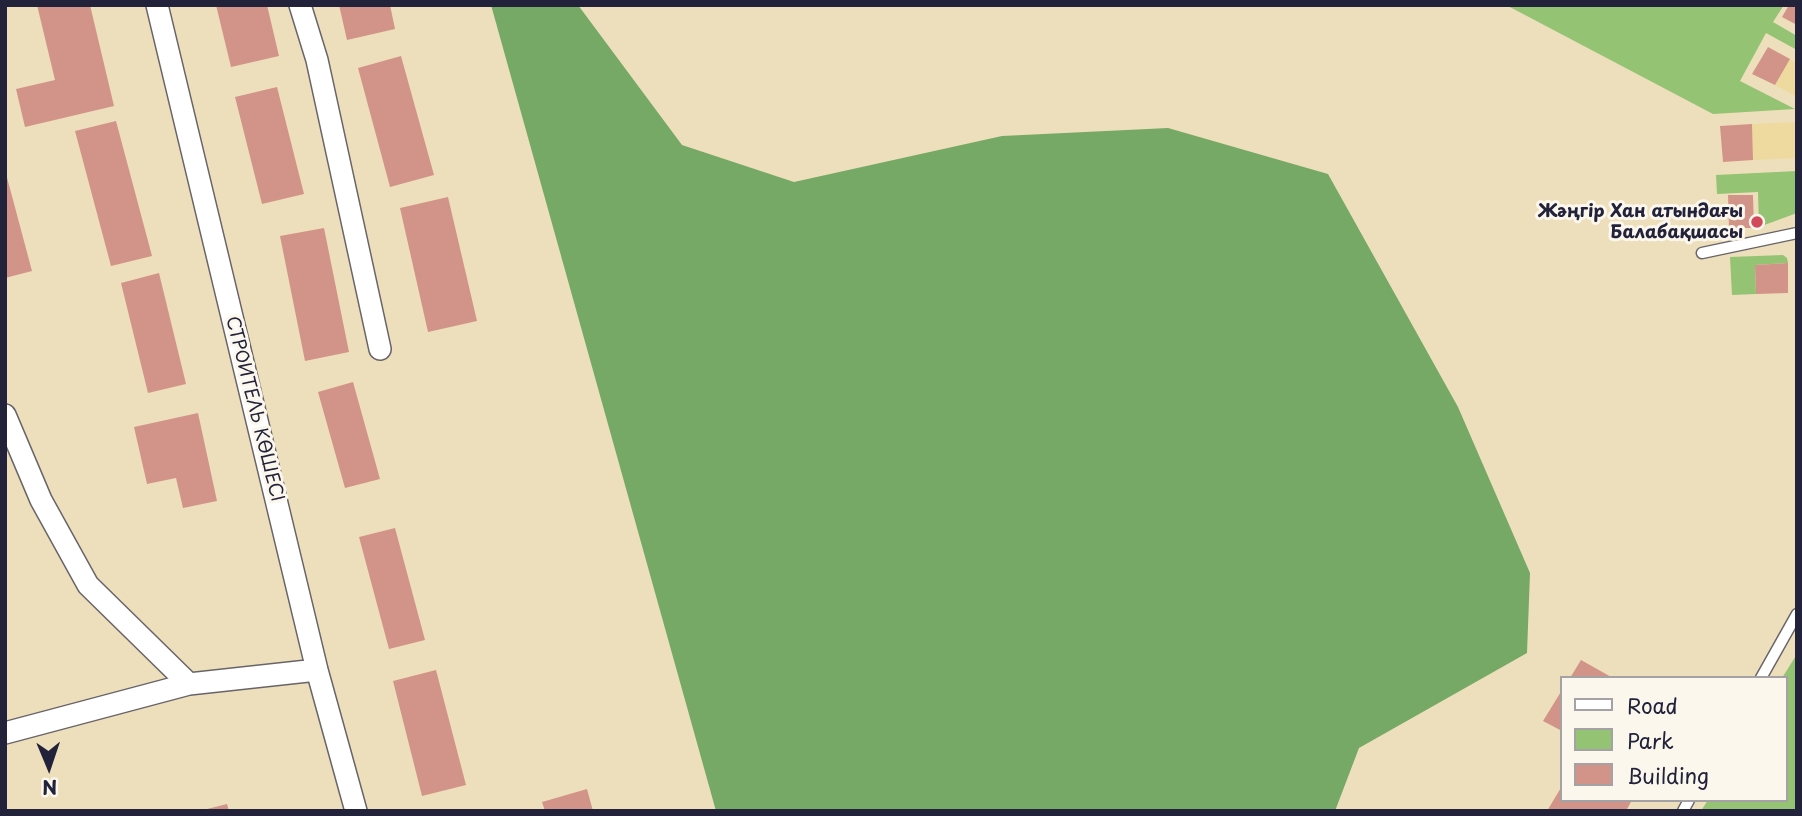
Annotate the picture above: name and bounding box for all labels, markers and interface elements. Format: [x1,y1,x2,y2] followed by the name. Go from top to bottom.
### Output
[1538,201,1743,244] place label: Жәңгір Хан атындағы Балабақшасы
[1749,214,1765,230] marker: Жәңгір Хан атындағы Балабақшасы
[221,314,287,504] street label: СТРОИТЕЛЬ КӨШЕСІ
[1560,676,1788,802] legend
[1627,689,1678,721] text: Road
[1627,724,1674,756] text: Park
[14,732,84,802] north arrow
[1627,759,1709,791] text: Building
[42,774,58,802] text: N

